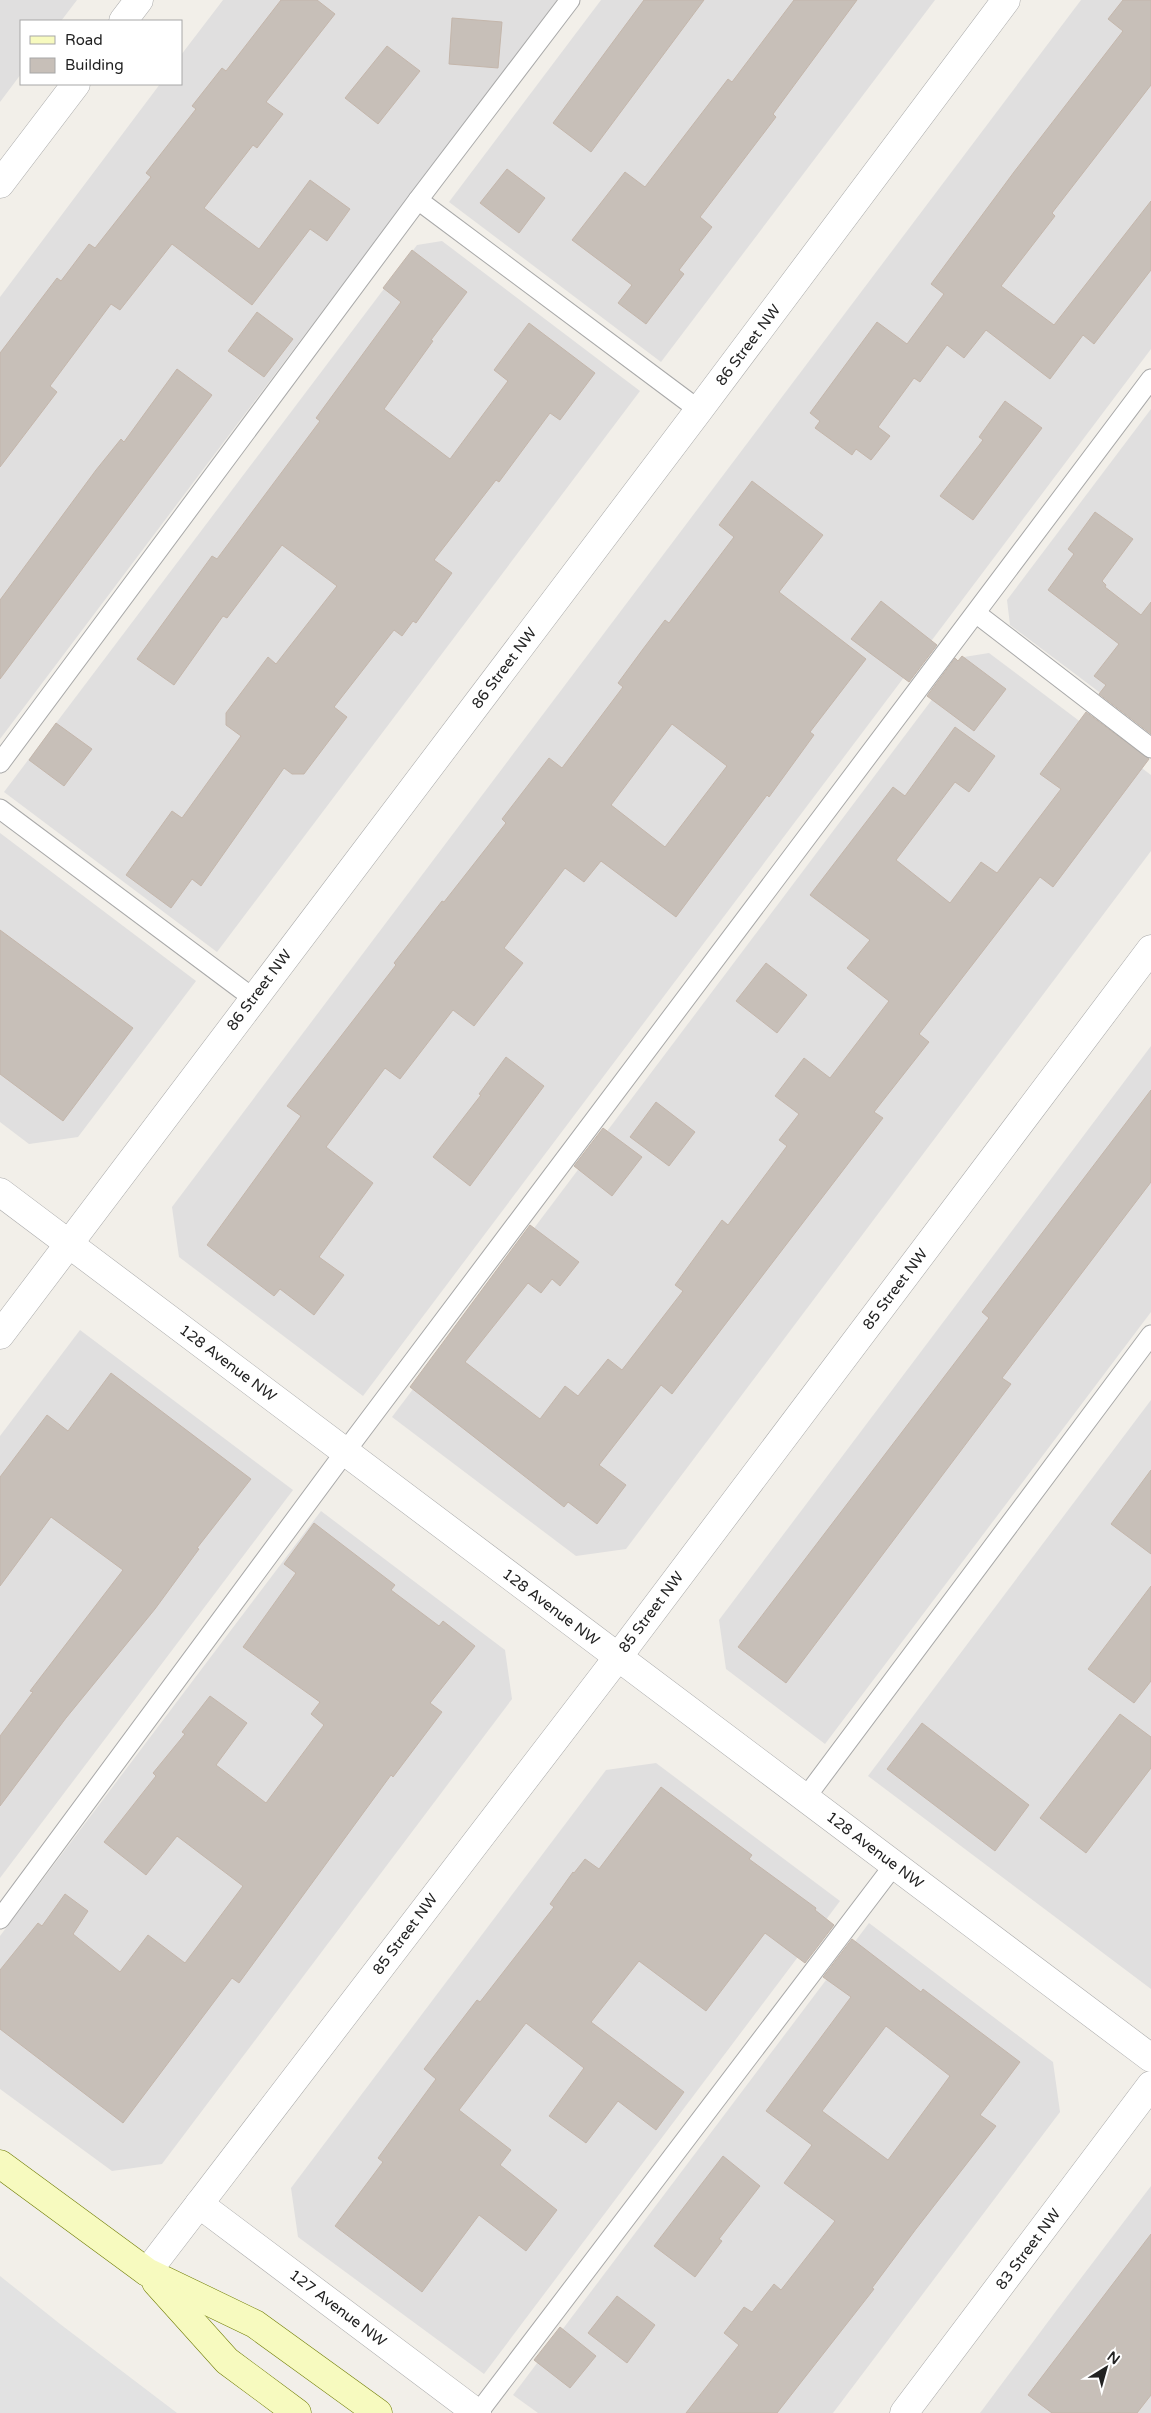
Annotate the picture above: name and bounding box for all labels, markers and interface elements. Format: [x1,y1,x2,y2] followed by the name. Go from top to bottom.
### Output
[20,20,182,85] legend
[65,31,103,49] text: Road
[65,56,124,74] text: Building
[712,301,784,389] street label: 86 Street NW
[468,624,540,712] street label: 86 Street NW
[223,946,295,1034] street label: 86 Street NW
[859,1245,931,1333] street label: 85 Street NW
[176,1321,280,1405] street label: 128 Avenue NW
[499,1565,603,1649] street label: 128 Avenue NW
[615,1568,687,1656] street label: 85 Street NW
[823,1808,927,1892] street label: 128 Avenue NW
[369,1890,441,1978] street label: 85 Street NW
[992,2205,1064,2293] street label: 83 Street NW
[286,2266,390,2350] street label: 127 Avenue NW
[1081,2343,1131,2393] north arrow
[1104,2348,1123,2368] text: N

